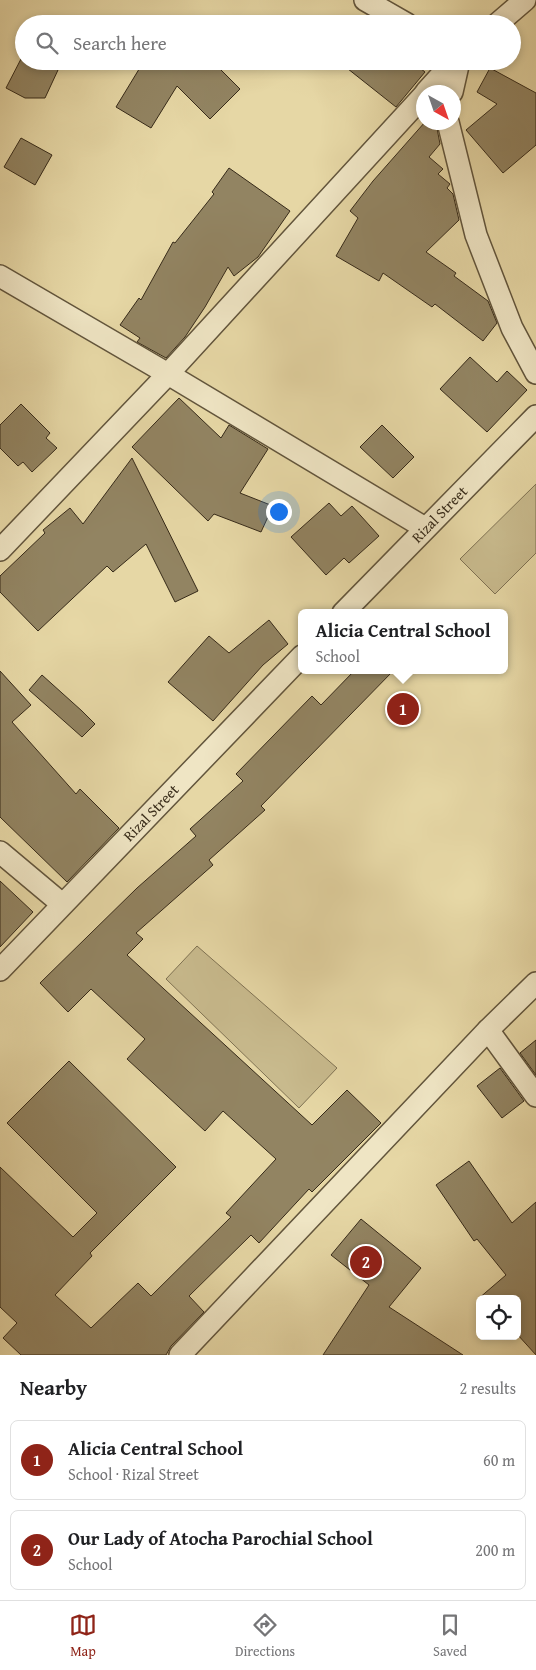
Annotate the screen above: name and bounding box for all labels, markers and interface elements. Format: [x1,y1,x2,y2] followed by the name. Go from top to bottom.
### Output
[15,15,521,70] search box
[33,29,61,57] icon: search
[73,29,167,57] text: Search here
[416,85,461,130] north arrow
[407,480,472,547] street label: Rizal Street
[266,499,292,525] your location
[298,609,508,674] popup
[315,616,491,644] text: Alicia Central School
[315,644,360,668] text: School
[387,690,419,728] pin: 1
[118,779,184,846] street label: Rizal Street
[350,1243,382,1281] pin: 2
[476,1295,521,1340] map controls
[476,1295,521,1340] button: locate
[20,1372,87,1403] text: Nearby
[459,1376,516,1400] text: 2 results
[68,1434,243,1462] text: Alicia Central School
[33,1448,41,1472] text: 1
[483,1448,515,1472] text: 60 m
[68,1462,199,1486] text: School · Rizal Street
[68,1524,373,1552] text: Our Lady of Atocha Parochial School
[33,1538,41,1562] text: 2
[475,1538,515,1562] text: 200 m
[68,1552,112,1576] text: School
[69,1611,97,1661] tab: Map
[235,1611,295,1661] tab: Directions
[433,1611,467,1661] tab: Saved

